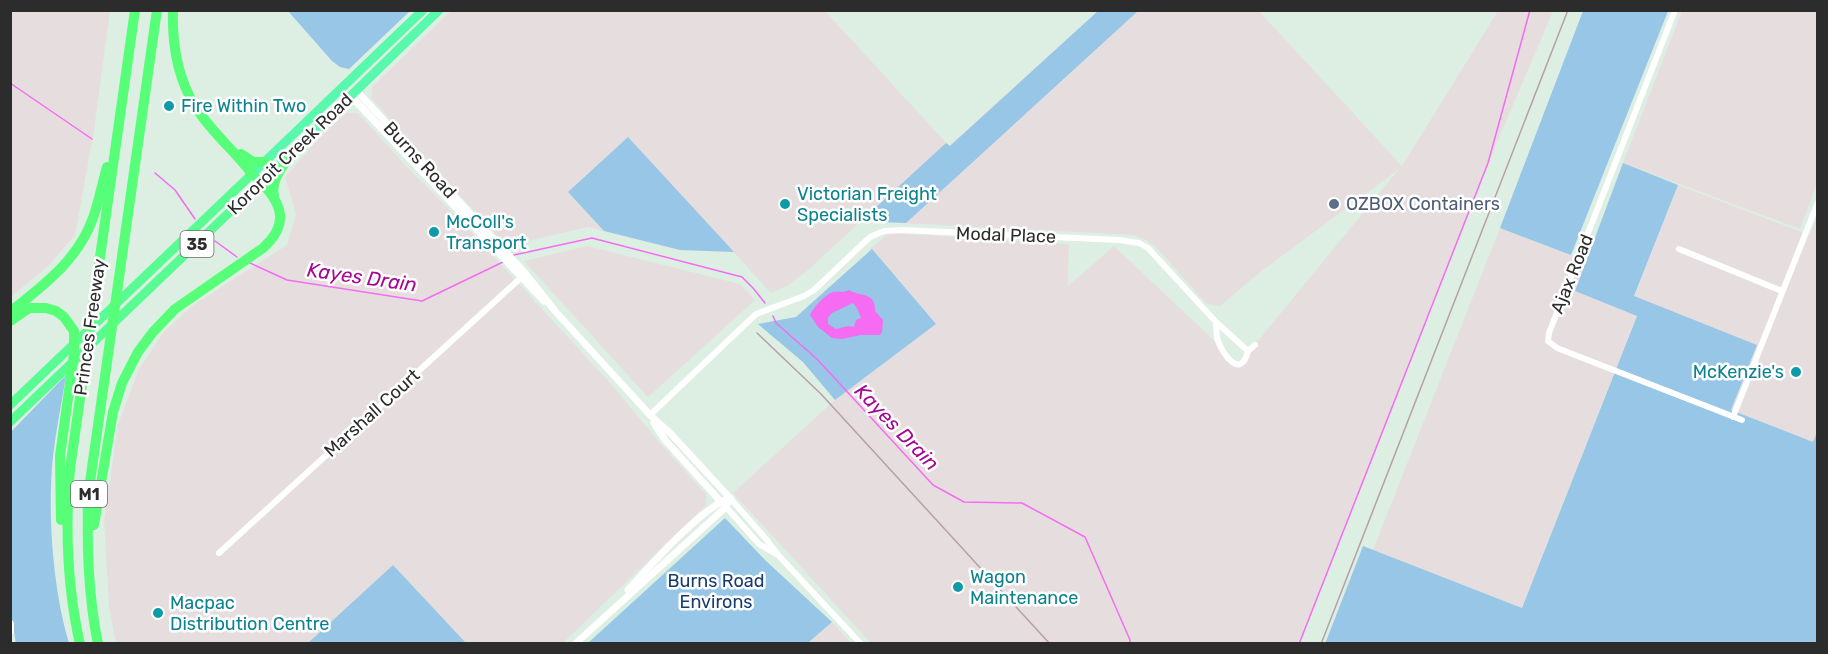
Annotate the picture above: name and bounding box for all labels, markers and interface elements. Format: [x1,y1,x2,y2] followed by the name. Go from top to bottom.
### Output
[223,89,357,219] street label: Kororoit Creek Road
[181,95,306,117] place label: Fire Within Two
[162,99,176,113] marker: Fire Within Two
[379,117,461,203] street label: Burns Road
[797,183,937,226] place label: Victorian Freight Specialists
[1346,193,1500,215] place label: OZBOX Containers
[778,197,792,211] marker: Victorian Freight Specialists
[1327,197,1341,211] marker: OZBOX Containers
[446,211,527,254] place label: McColl's Transport
[956,222,1056,248] street label: Modal Place
[427,225,441,239] marker: McColl's Transport
[180,231,214,257] road number: 35
[1546,231,1598,317] street label: Ajax Road
[70,257,110,397] street label: Princes Freeway
[305,257,419,297] water label: Kayes Drain
[1693,361,1784,383] place label: McKenzie's
[320,364,424,462] street label: Marshall Court
[1789,365,1803,379] marker: McKenzie's
[850,379,944,475] water label: Kayes Drain
[71,481,107,507] road number: M1
[970,566,1078,609] place label: Wagon Maintenance
[668,570,764,613] park label: Burns Road Environs
[951,580,965,594] marker: Wagon Maintenance
[170,592,329,635] place label: Macpac Distribution Centre
[151,606,165,620] marker: Macpac Distribution Centre

